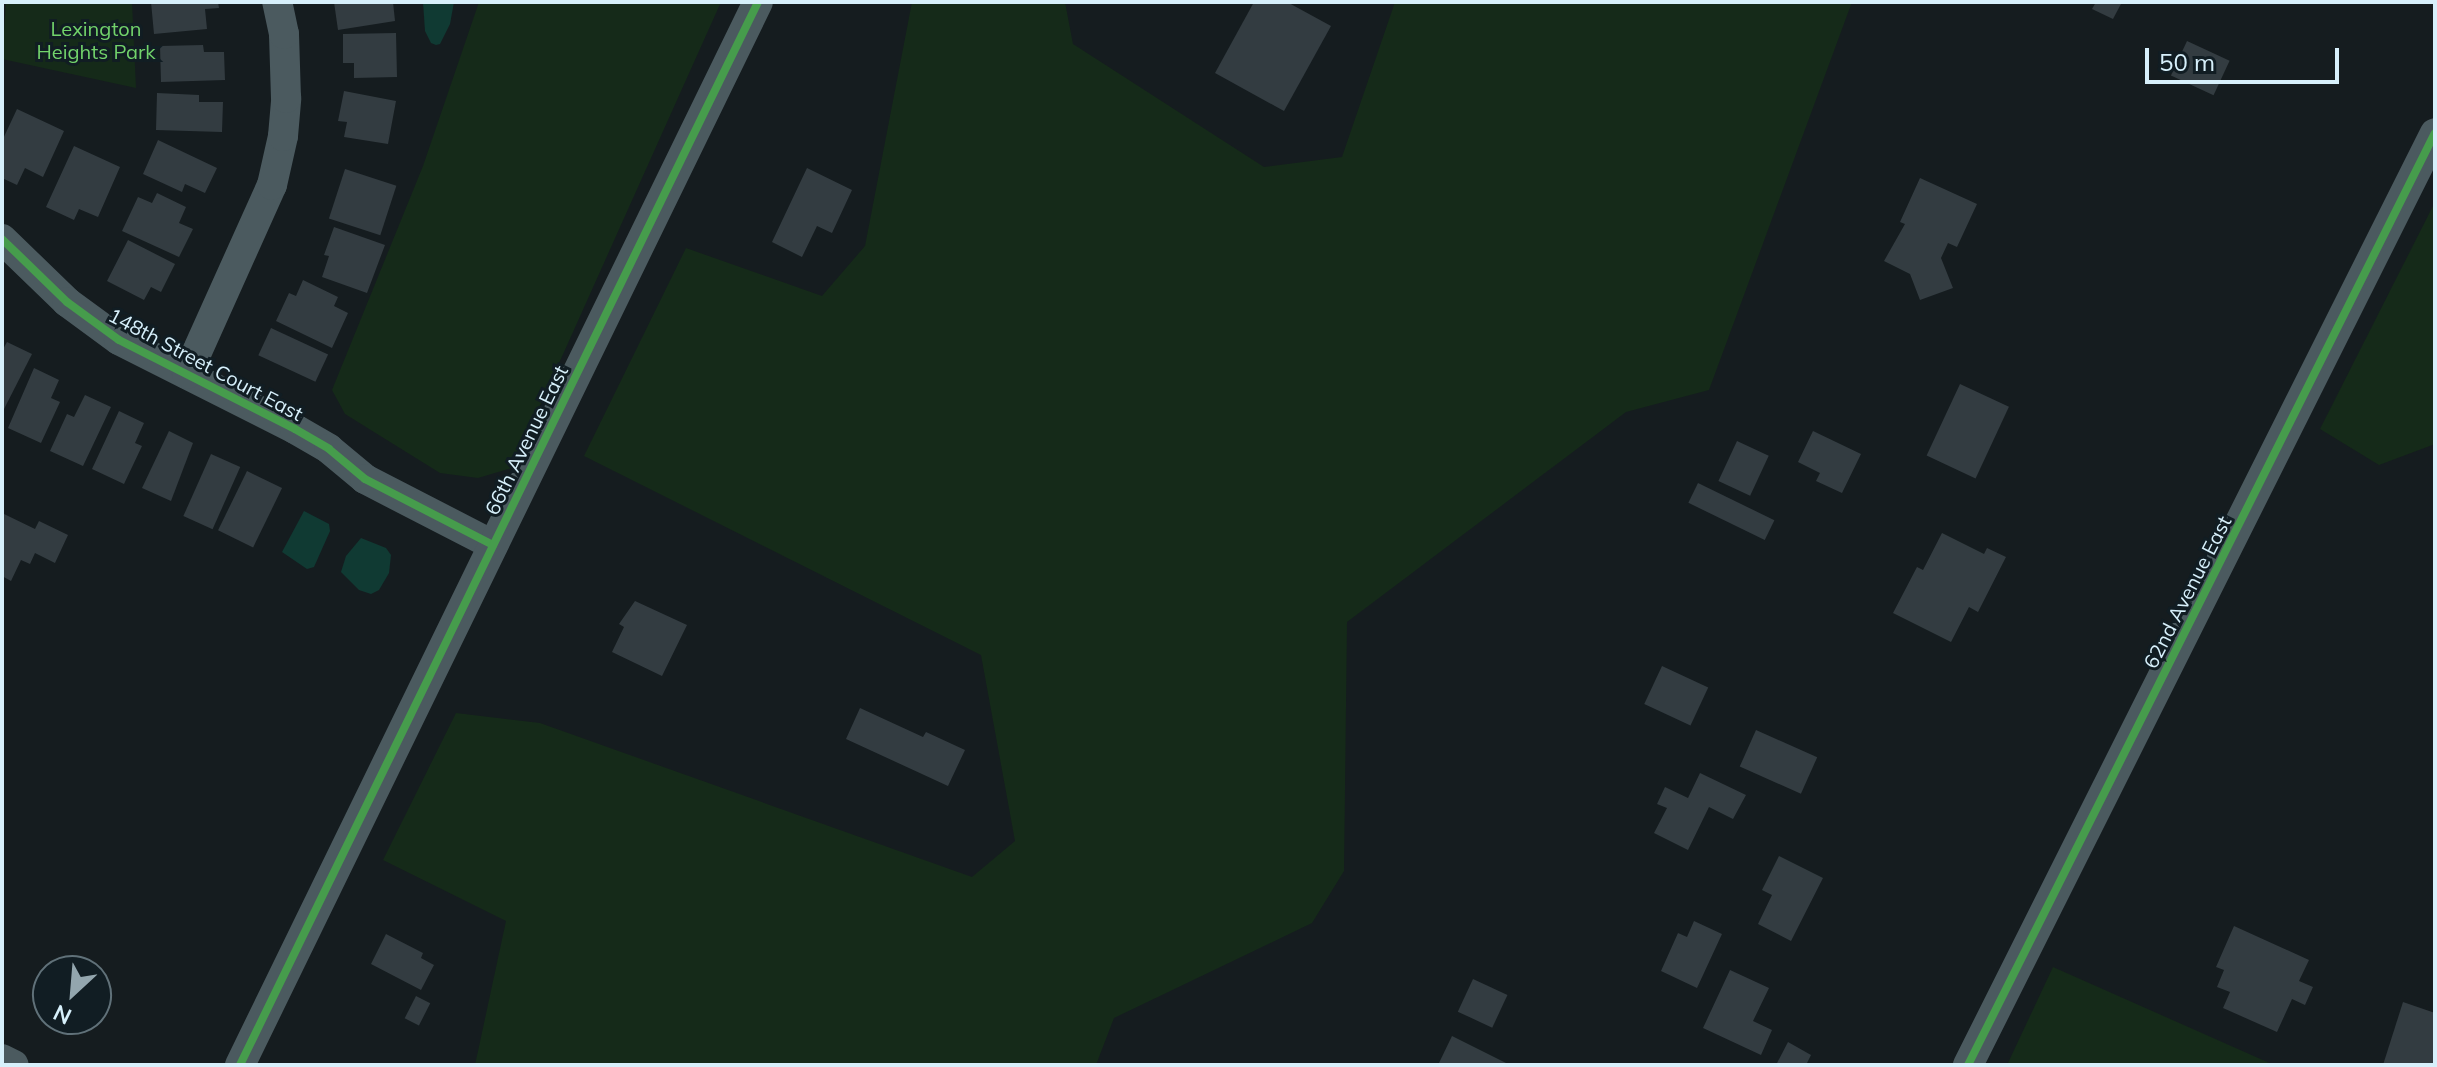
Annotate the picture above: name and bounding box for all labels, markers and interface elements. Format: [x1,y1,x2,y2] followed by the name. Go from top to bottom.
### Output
[37,16,155,63] park label: Lexington Heights Park
[2149,32,2343,82] scale bar
[2159,47,2215,77] text: 50 m
[105,303,307,425] street label: 148th Street Court East
[479,361,573,519] street label: 66th Avenue East
[2138,512,2236,672] street label: 62nd Avenue East
[32,955,112,1035] north arrow
[49,999,76,1031] text: N

